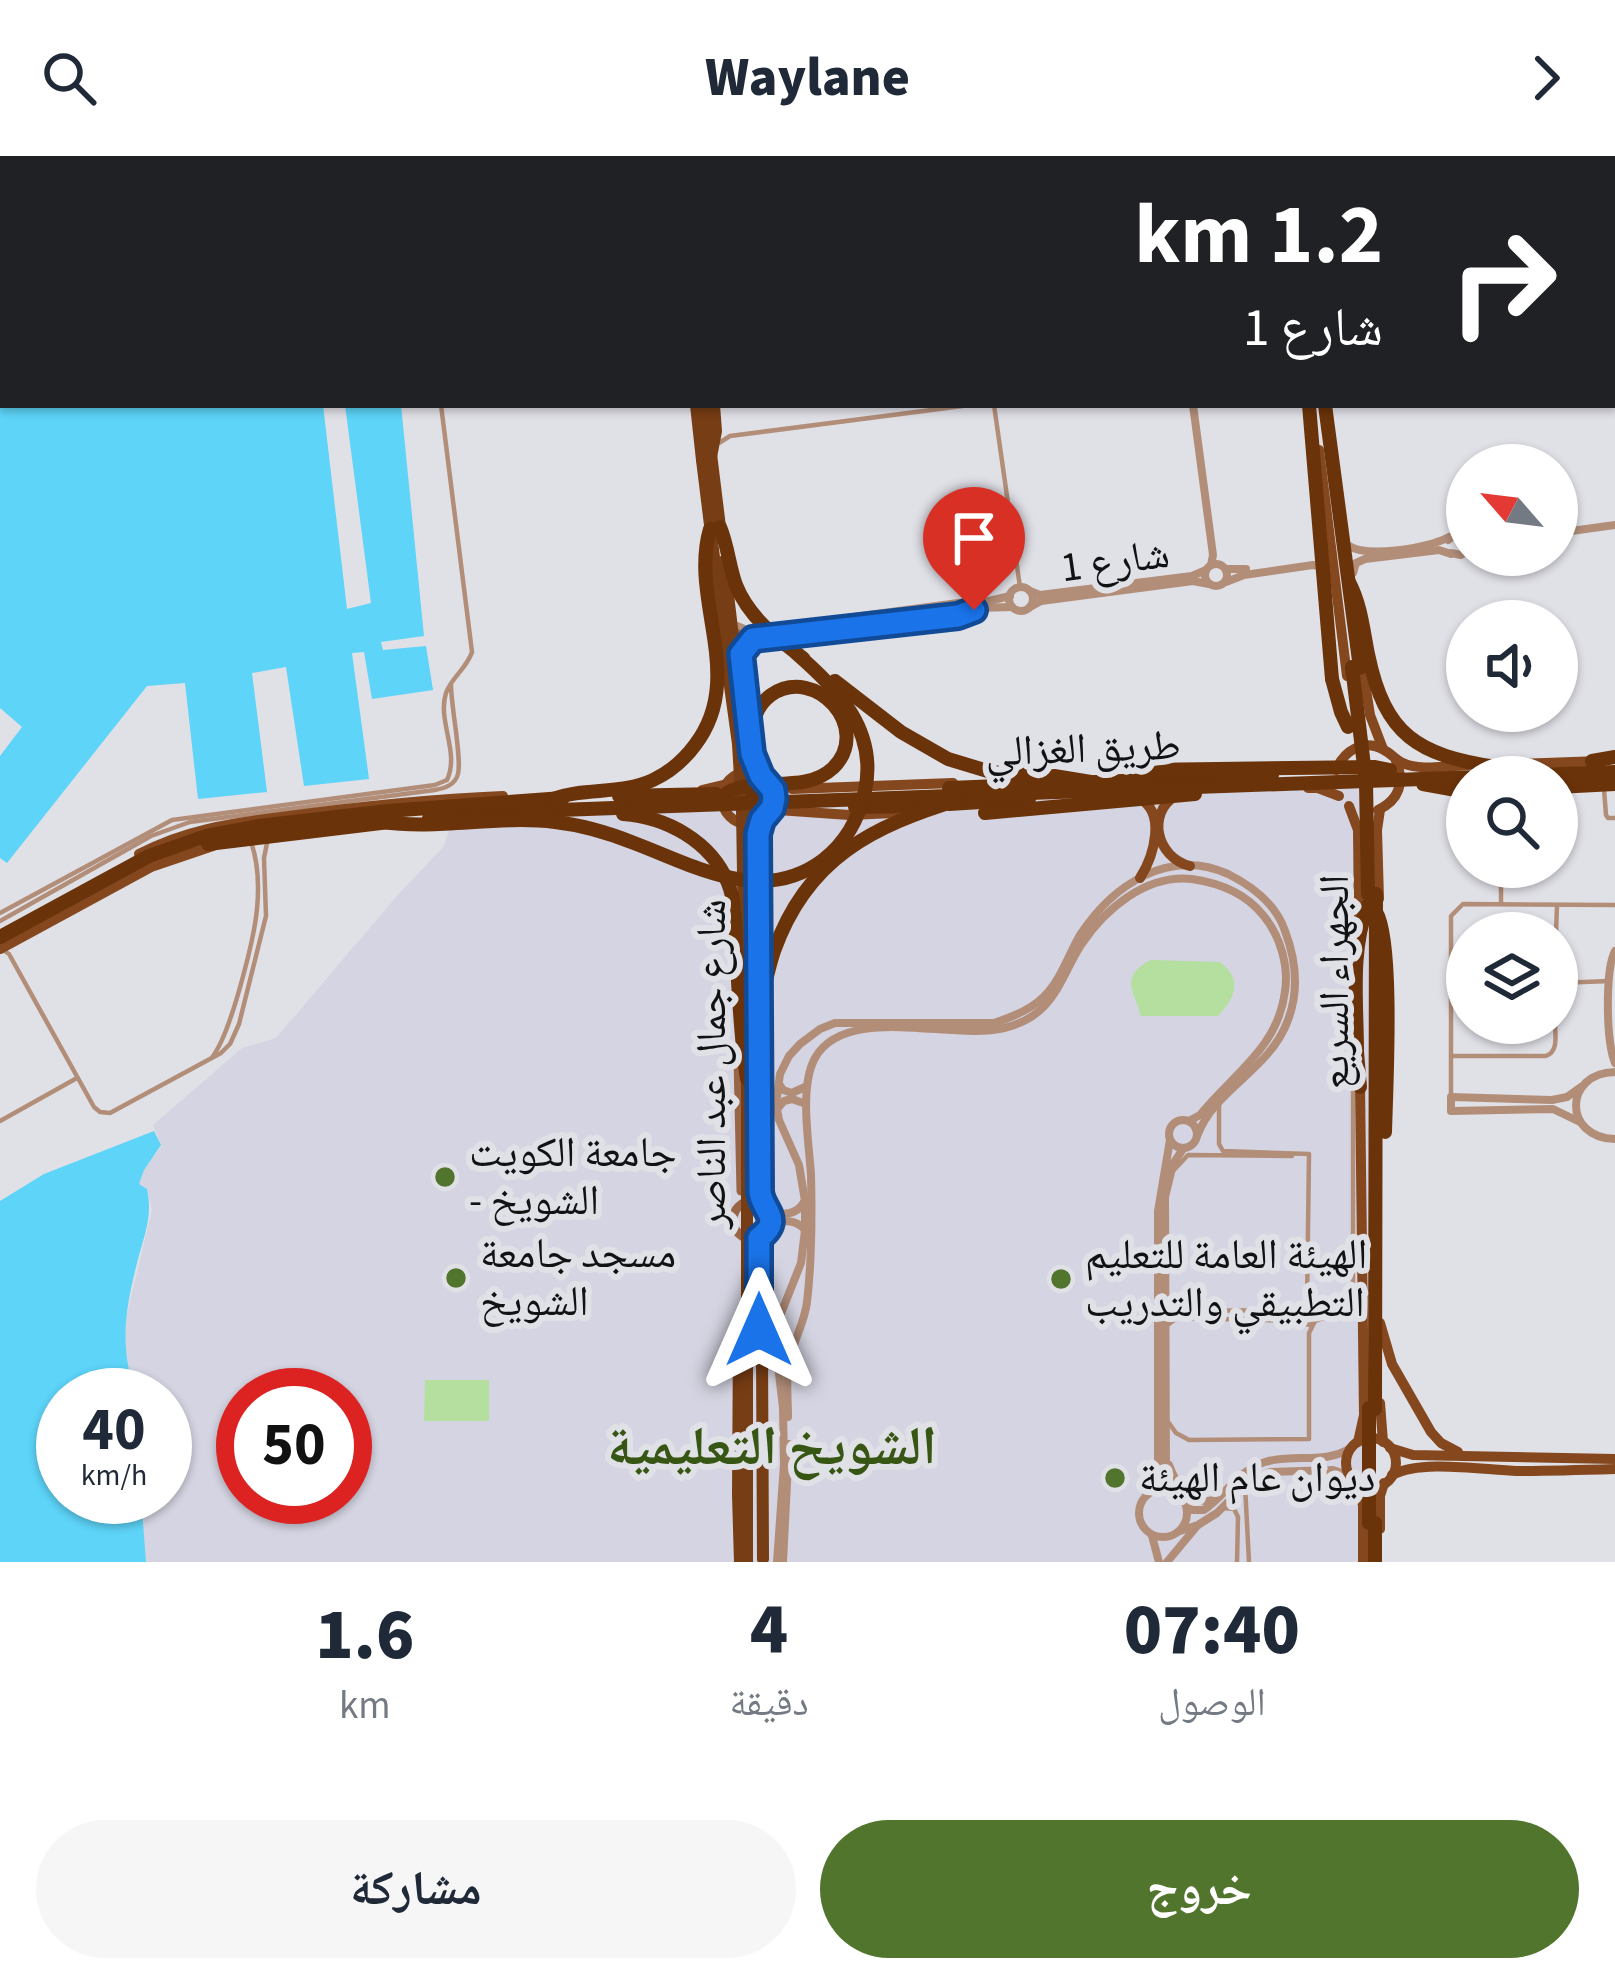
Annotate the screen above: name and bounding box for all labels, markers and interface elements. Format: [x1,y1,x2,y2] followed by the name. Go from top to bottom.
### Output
[705,40,910,117] text: Waylane
[36,45,102,111] icon: search
[1513,45,1579,111] icon: forward
[1134,176,1383,296] text: 1.2 km
[1425,204,1581,360] icon: right
[1243,290,1383,367] text: شارع 1
[1446,444,1578,576] north arrow
[1446,444,1578,1044] map controls
[923,487,1025,610] pin
[941,505,1007,571] icon: arrive
[1057,524,1173,598] street label: شارع 1
[1446,600,1578,732] button: sound
[984,716,1182,784] street label: طريق الغزالي
[1446,756,1578,888] button: search
[1305,875,1365,1089] street label: الجهراء السريع
[682,899,742,1230] street label: شارع جمال عبد الناصر
[1446,912,1578,1044] button: layers
[469,1123,677,1231] place label: جامعة الكويت - الشويخ
[432,1164,458,1190] marker: جامعة الكويت - الشويخ
[480,1224,676,1332] place label: مسجد جامعة الشويخ
[1085,1225,1367,1335] place label: الهيئة العامة للتعليم التطبيقي والتدريب
[443,1265,469,1291] marker: مسجد جامعة الشويخ
[1048,1266,1074,1292] marker: الهيئة العامة للتعليم التطبيقي والتدريب
[696,1267,822,1393] position arrow
[216,1368,372,1524] speed limit sign: 50
[82,1388,146,1473] text: 40
[607,1409,937,1486] district label: الشويخ التعليمية
[1139,1448,1376,1508] place label: ديوان عام الهيئة
[81,1454,147,1497] text: km/h
[1102,1465,1128,1491] marker: ديوان عام الهيئة
[750,1579,788,1682] text: 4
[1124,1579,1300,1682] text: 07:40
[315,1584,414,1687] text: 1.6
[729,1675,809,1731] text: دقيقة
[1158,1675,1266,1731] text: الوصول
[339,1678,391,1734] text: km
[36,1820,796,1958] button: مشاركة
[820,1820,1579,1958] button: خروج

